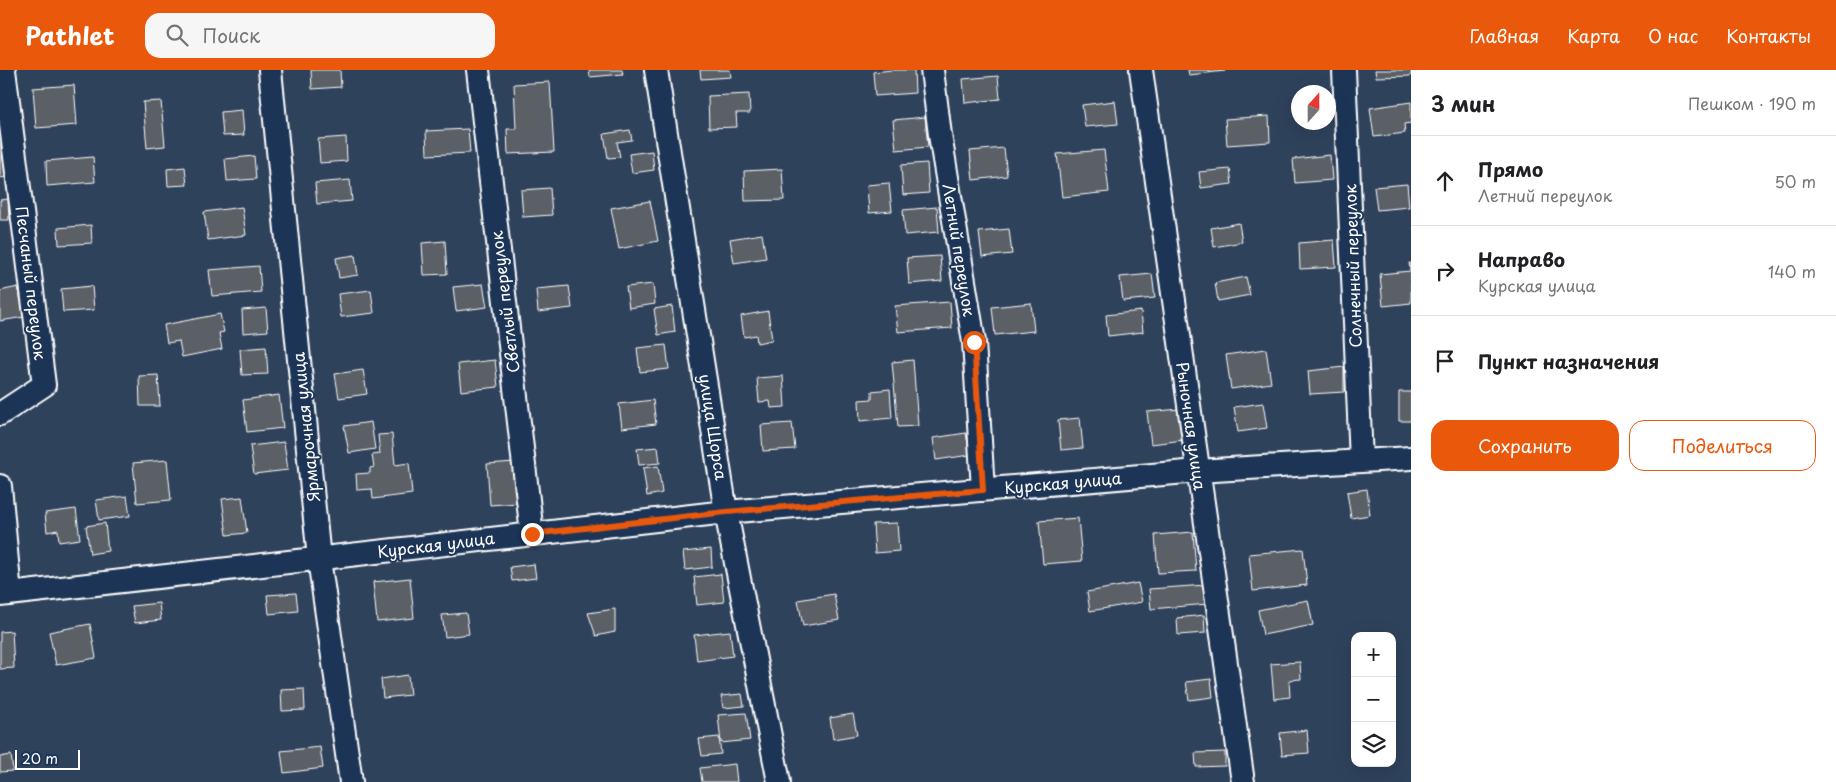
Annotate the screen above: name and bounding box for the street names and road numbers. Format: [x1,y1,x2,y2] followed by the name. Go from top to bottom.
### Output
[938,182,982,318] street label: Летний переулок
[1337,183,1367,348] street label: Солнечный переулок
[11,205,53,362] street label: Песчаный переулок
[483,229,525,374] street label: Светлый переулок
[285,351,325,503] street label: Ярмарочная улица
[1171,360,1213,492] street label: Рыночная улица
[694,372,734,482] street label: улица Щорса
[1003,465,1123,499] street label: Курская улица
[376,525,496,563] street label: Курская улица

